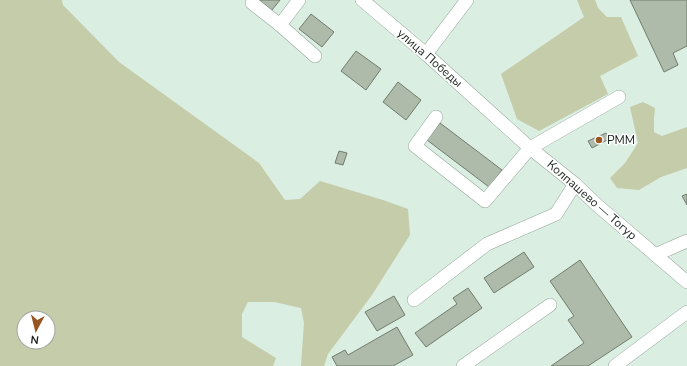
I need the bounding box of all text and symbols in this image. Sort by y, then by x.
street label: улица Победы [394,25,466,91]
place label: РММ [607,132,635,148]
marker: РММ [594,135,604,145]
street label: Колпашево — Тогур [544,157,640,243]
north arrow [16,310,56,350]
text: N [30,331,40,347]

